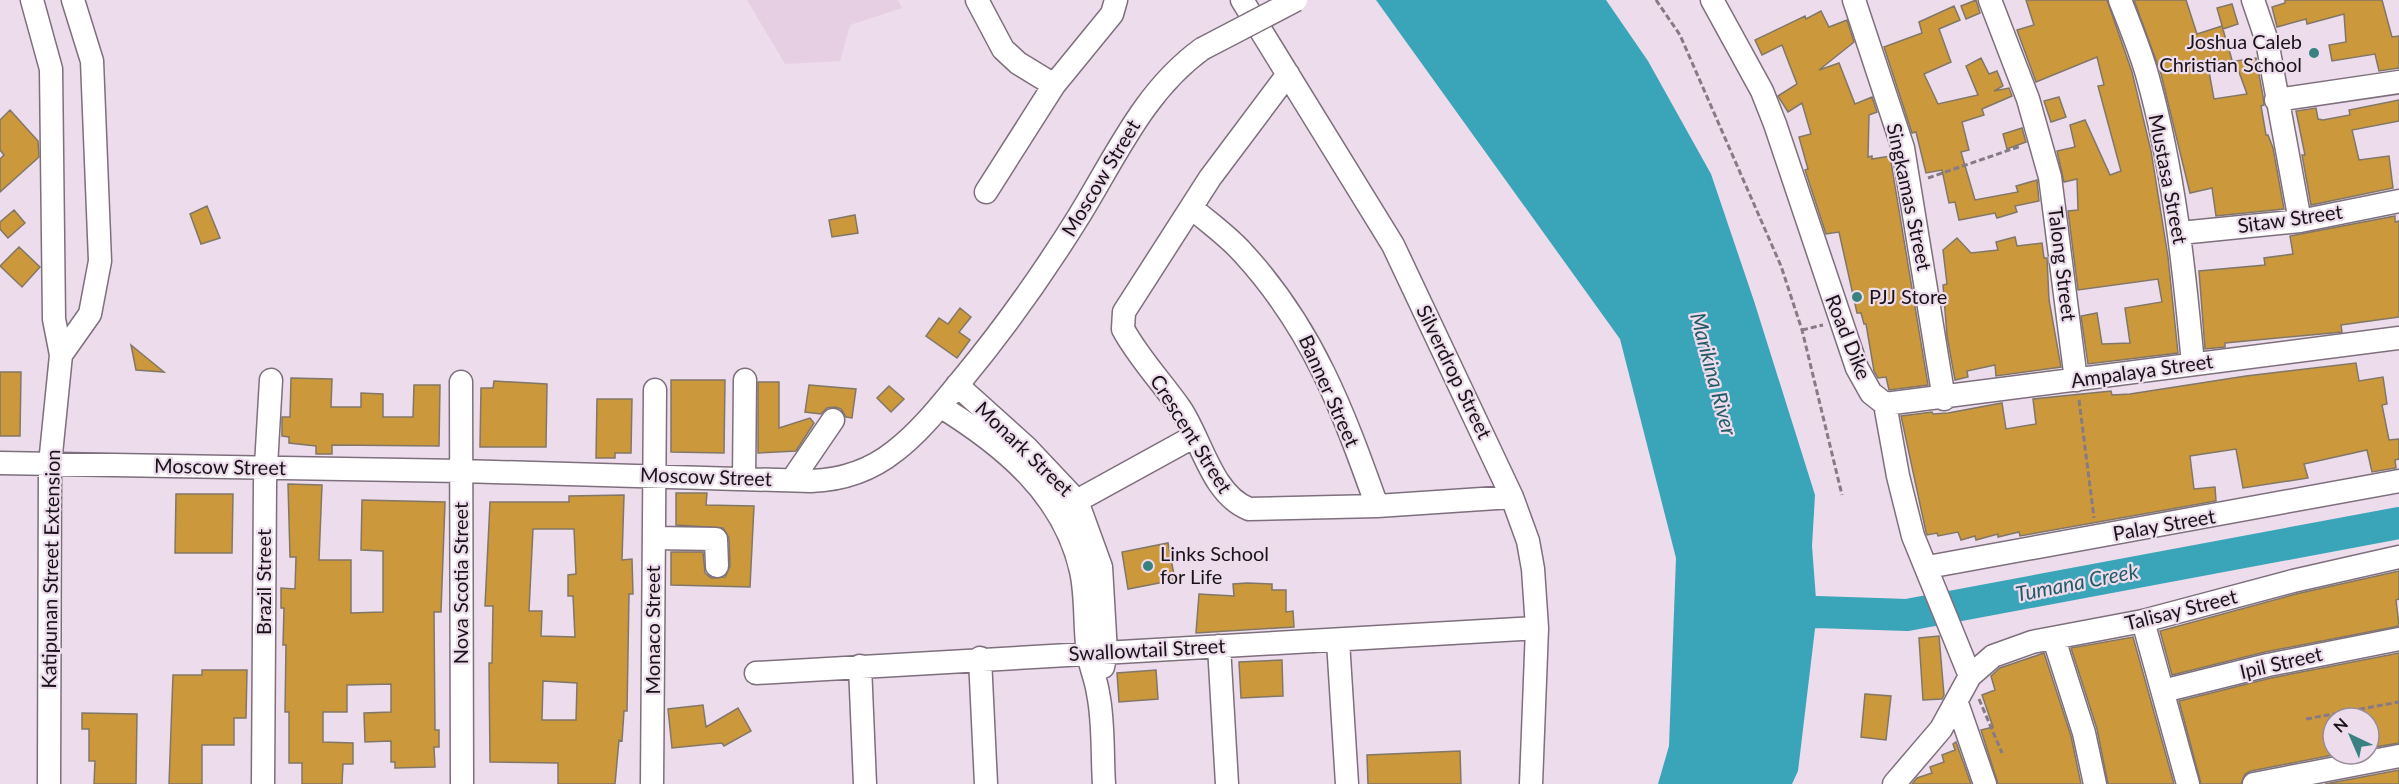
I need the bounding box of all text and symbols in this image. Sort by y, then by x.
place label: Joshua Caleb Christian School [2159,29,2302,76]
marker: Joshua Caleb Christian School [2307,46,2321,60]
street label: Mustasa Street [2145,112,2193,246]
street label: Moscow Street [1056,115,1144,240]
street label: Singkamas Street [1883,121,1937,273]
street label: Sitaw Street [2236,199,2344,237]
street label: Talong Street [2044,205,2082,322]
place label: PJJ Store [1869,284,1947,308]
marker: PJJ Store [1850,290,1864,304]
street label: Road Dike [1821,291,1877,383]
street label: Silverdrop Street [1412,301,1498,443]
water label: Marikina River [1686,309,1743,439]
street label: Banner Street [1294,331,1365,450]
street label: Ampalaya Street [2069,348,2215,392]
street label: Crescent Street [1146,370,1238,497]
street label: Monark Street [971,396,1078,501]
street label: Katipunan Street Extension [36,449,64,689]
street label: Moscow Street [154,453,286,479]
street label: Moscow Street [640,462,772,490]
street label: Nova Scotia Street [448,502,472,664]
street label: Palay Street [2111,503,2217,545]
street label: Brazil Street [251,529,275,635]
place label: Links School for Life [1160,541,1269,588]
water label: Tumana Creek [2013,557,2141,606]
marker: Links School for Life [1141,559,1155,573]
street label: Monaco Street [640,565,664,695]
street label: Talisay Street [2122,583,2239,635]
street label: Swallowtail Street [1068,633,1226,665]
street label: Ipil Street [2237,641,2324,683]
north arrow [2321,706,2381,766]
text: N [2329,714,2351,736]

